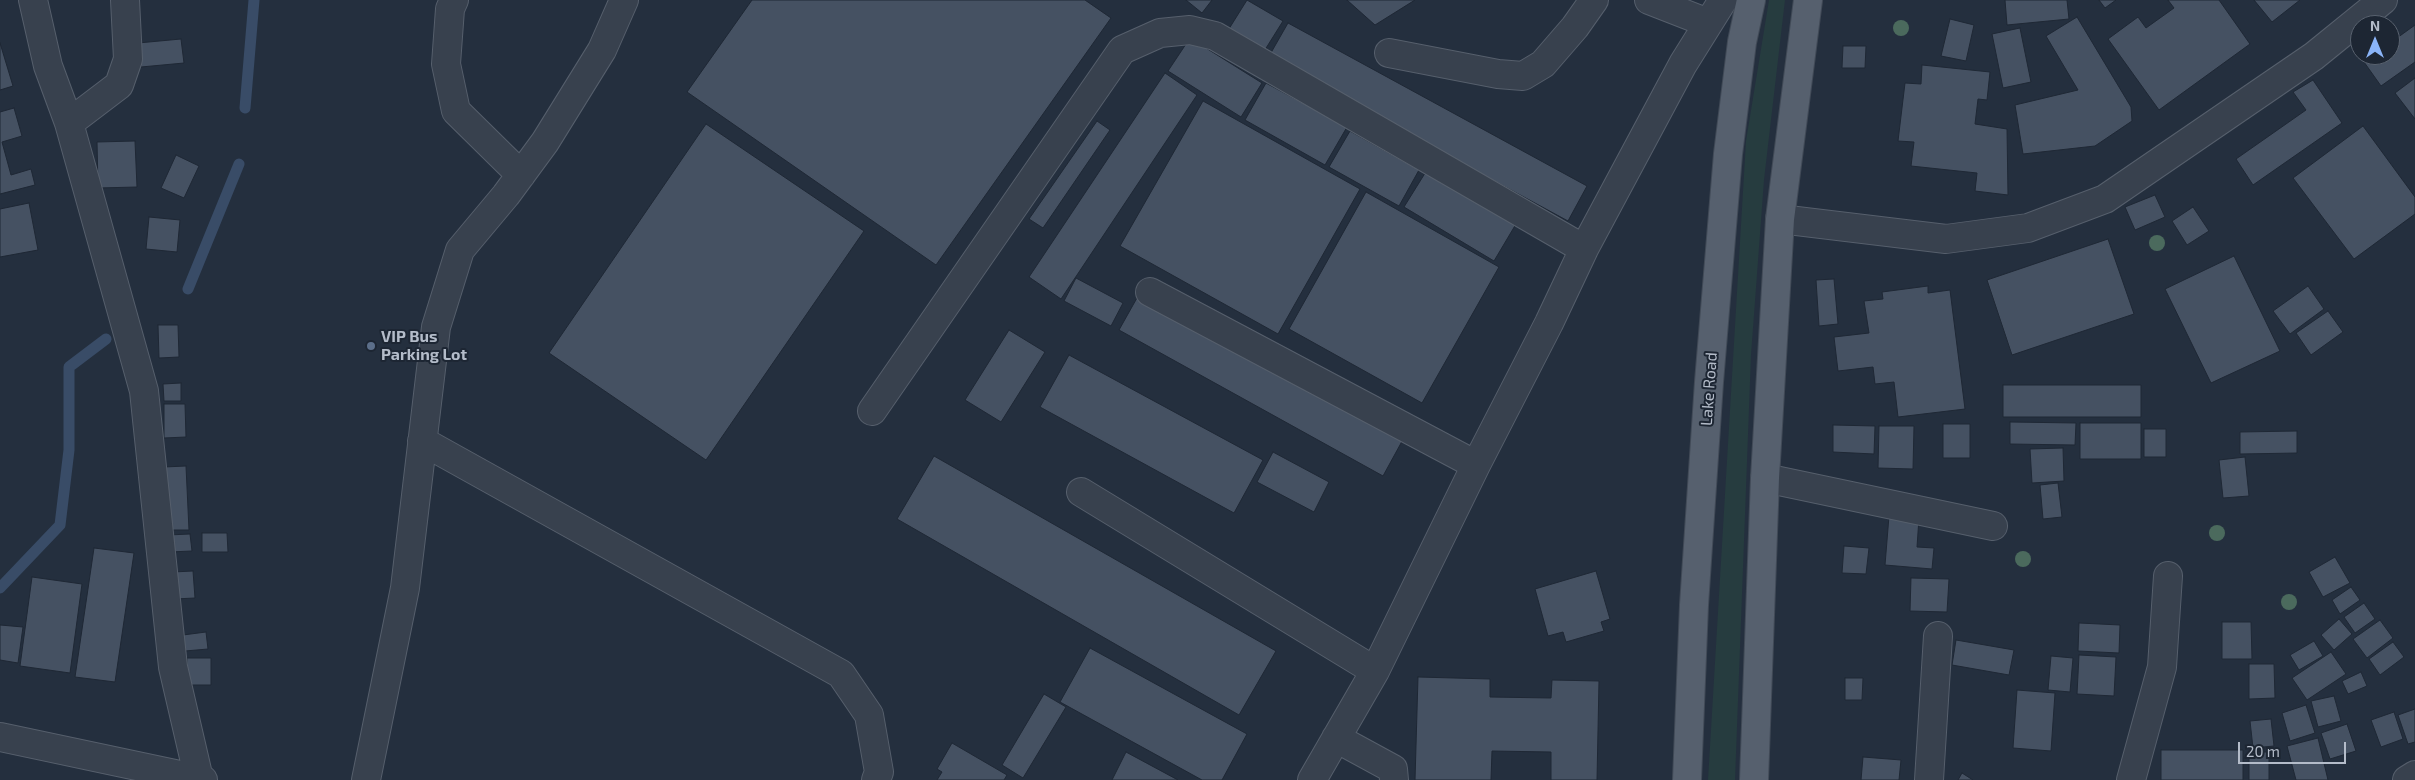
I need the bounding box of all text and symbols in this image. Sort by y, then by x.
north arrow [2350,15,2400,65]
text: N [2370,17,2380,34]
place label: VIP Bus Parking Lot [381,327,467,365]
marker: VIP Bus Parking Lot [365,340,377,352]
street label: Lake Road [1697,351,1721,427]
scale bar [2240,732,2348,764]
text: 20 m [2246,742,2280,760]

